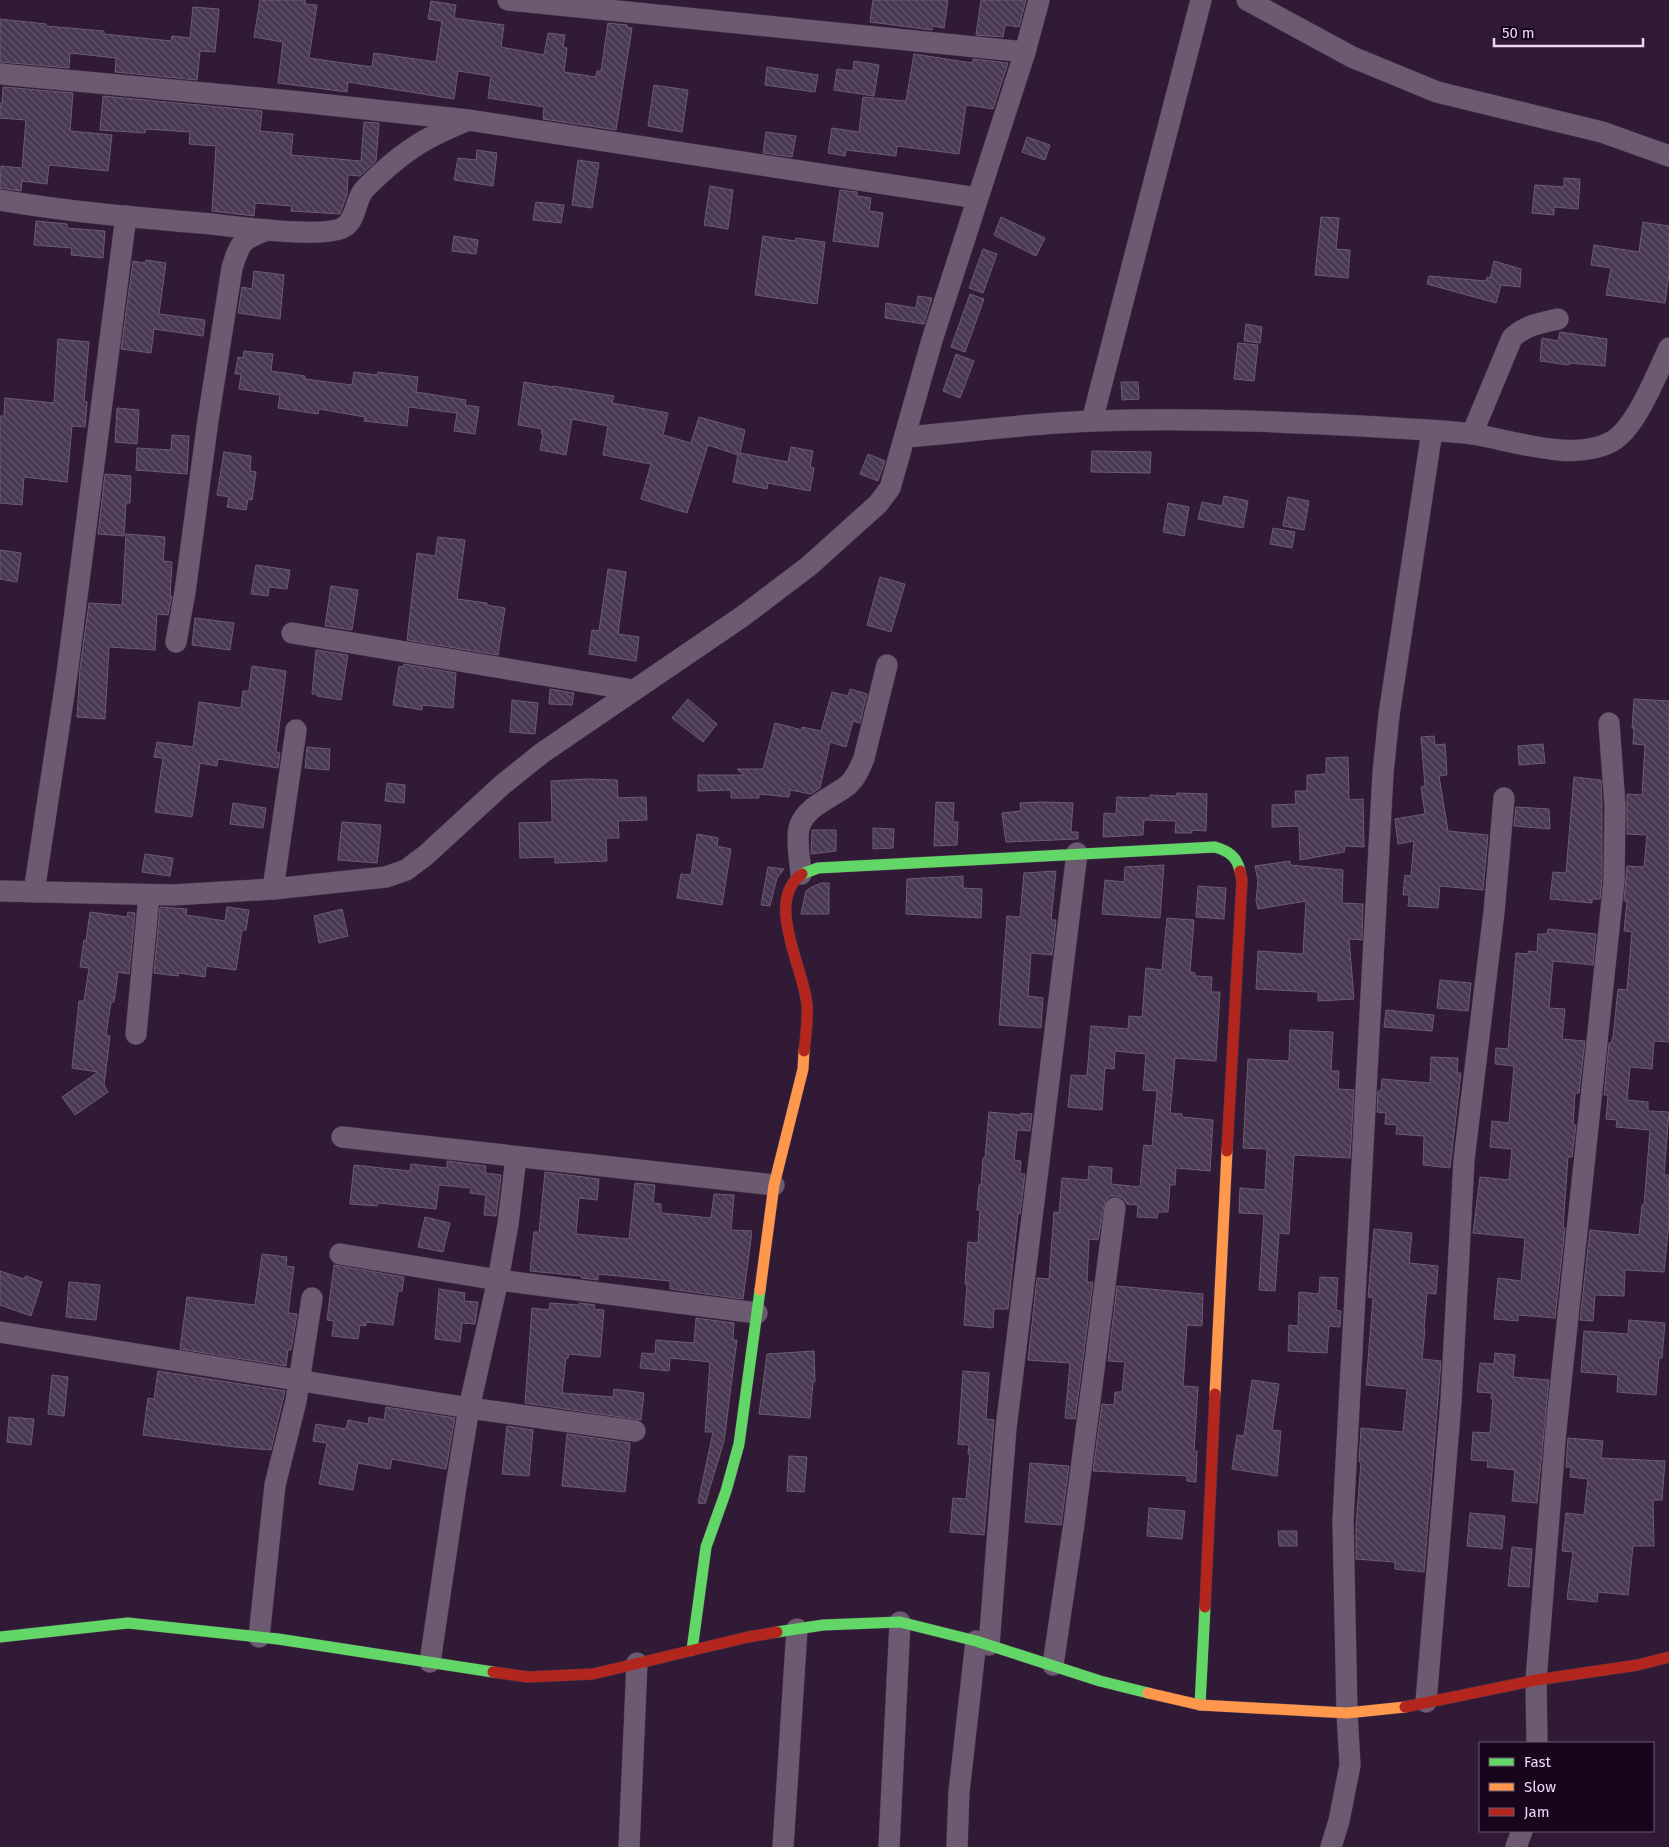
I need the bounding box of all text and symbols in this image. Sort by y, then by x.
scale bar [1494,15,1643,47]
text: 50 m [1502,24,1535,42]
legend [1479,1742,1654,1832]
text: Fast [1524,1753,1551,1771]
text: Slow [1524,1778,1556,1796]
text: Jam [1524,1803,1550,1821]

